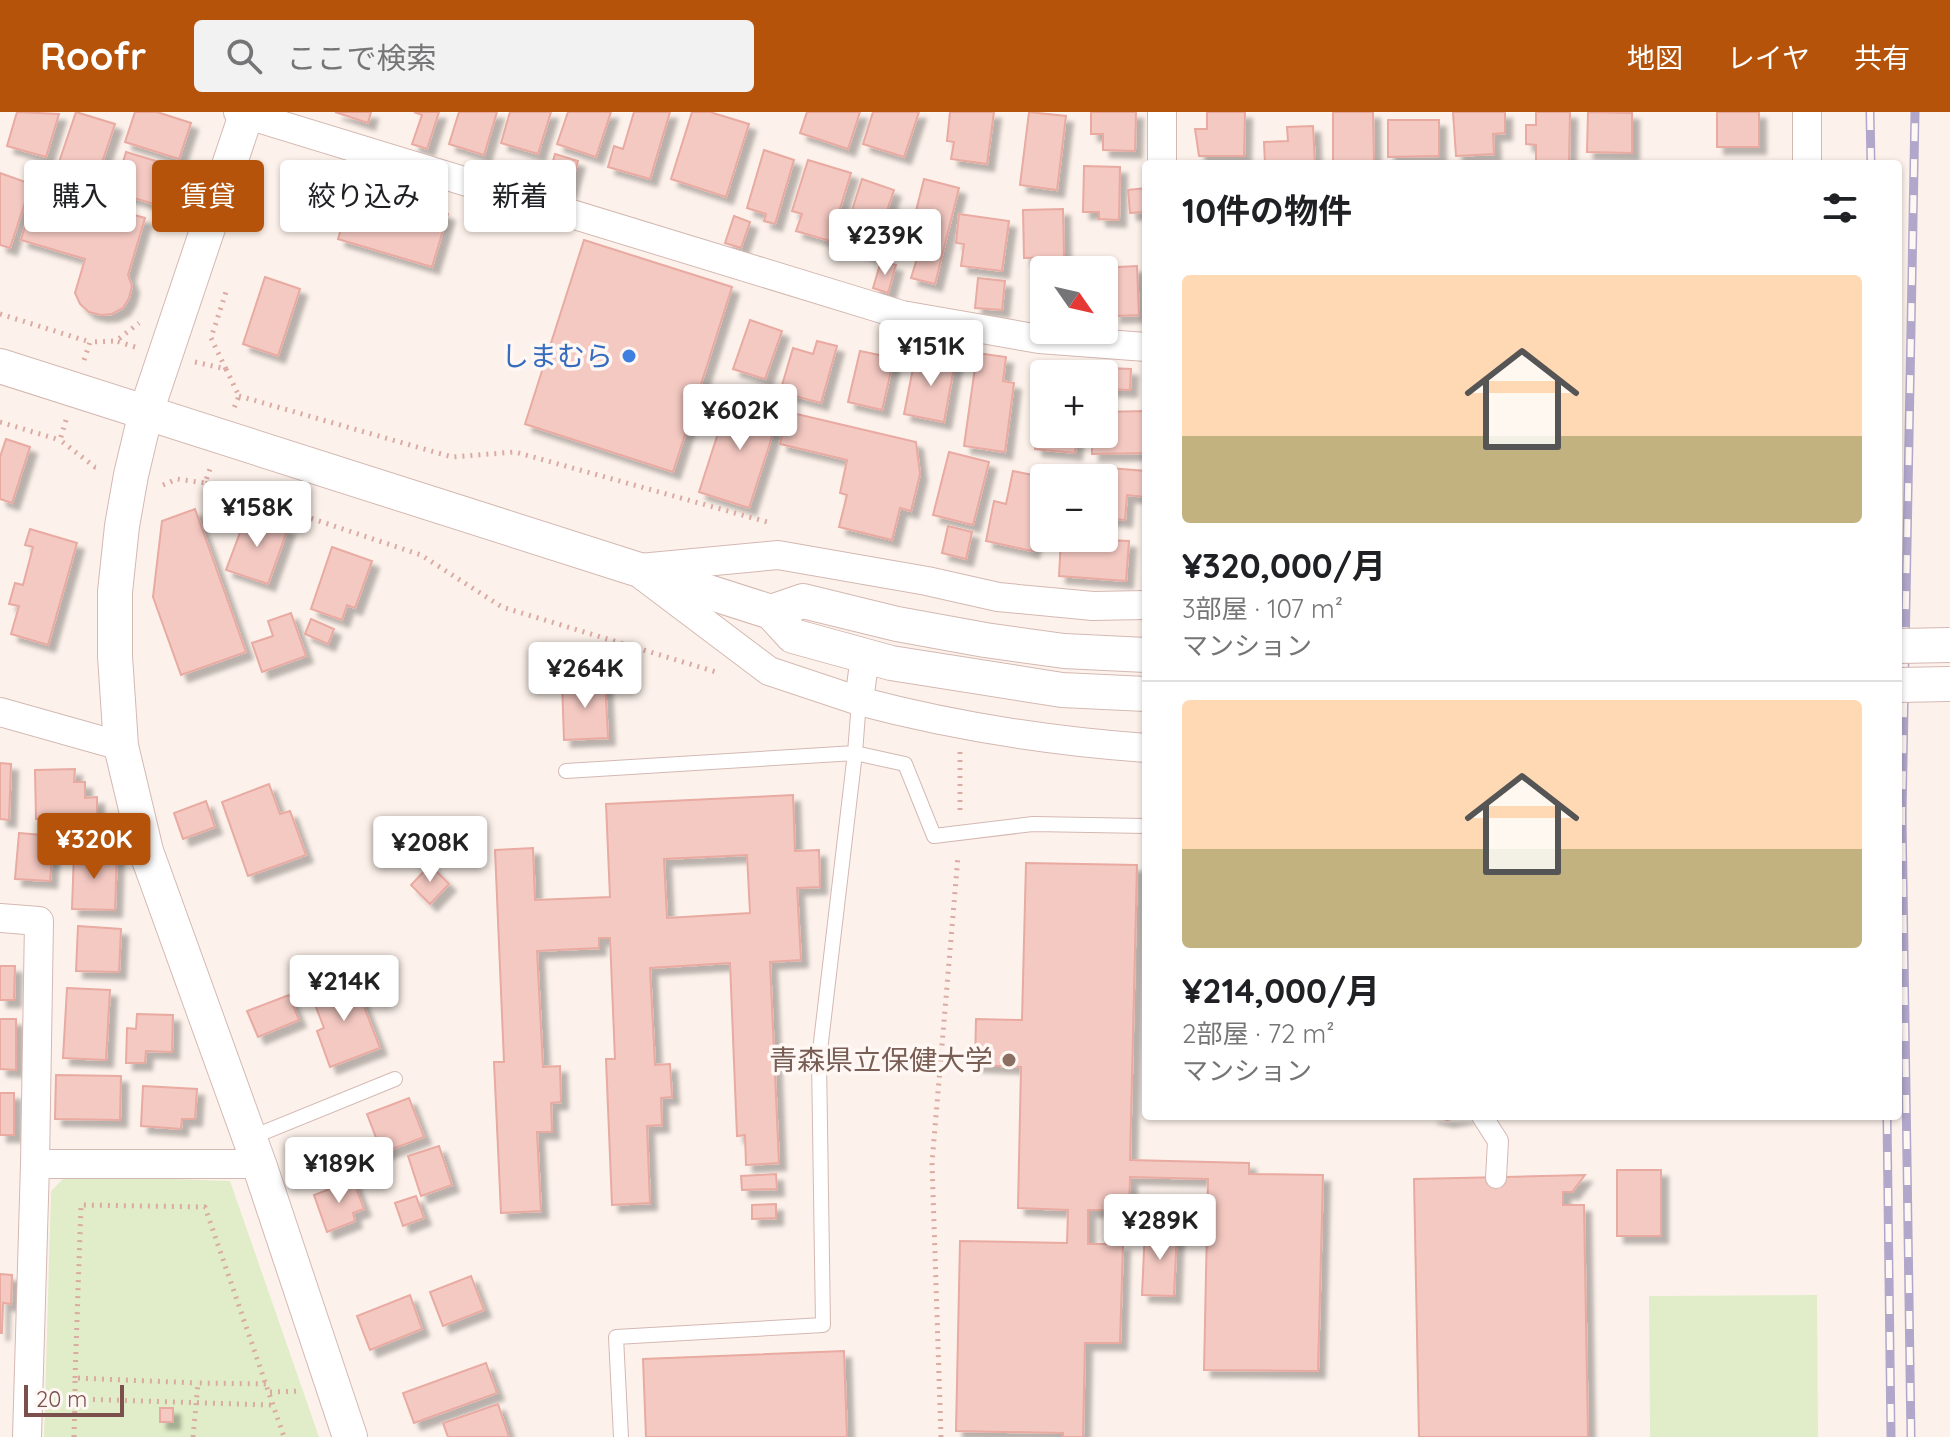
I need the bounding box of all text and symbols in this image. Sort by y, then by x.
search box [194,20,754,92]
text: Roofr [40,32,146,80]
icon: search [222,34,266,78]
text: ここで検索 [286,39,436,77]
text: 地図 [1627,40,1683,75]
text: レイヤ [1727,40,1810,75]
text: 共有 [1854,40,1910,75]
chip: 購入 [24,160,136,232]
chip: 賃貸 [152,160,264,232]
chip: 絞り込み [280,160,448,232]
chip: 新着 [464,160,576,232]
icon: filters [1818,186,1862,230]
text: 10件の物件 [1182,189,1352,232]
pin: ¥239K [829,209,941,277]
text: ¥239K [847,218,923,251]
north arrow [1030,256,1118,344]
map controls [1030,256,1118,552]
pin: ¥151K [875,320,987,388]
icon: home [1450,327,1594,471]
text: ¥151K [897,329,965,362]
place label: しまむら [501,338,613,373]
marker: しまむら [620,347,638,365]
button: + [1030,360,1118,448]
pin: ¥602K [684,384,796,452]
text: ¥602K [701,393,779,426]
button: − [1030,464,1118,552]
pin: ¥158K [201,481,313,549]
text: ¥158K [221,490,293,523]
text: ¥320,000/月 [1182,544,1386,587]
text: 3部屋 · 107 m² [1182,592,1343,625]
text: マンション [1182,629,1312,662]
pin: ¥264K [529,642,641,710]
text: ¥264K [547,651,624,684]
icon: home [1450,752,1594,896]
pin: ¥320K [38,813,150,881]
pin: ¥208K [374,816,486,884]
text: ¥320K [55,822,133,855]
text: ¥208K [391,825,469,858]
pin: ¥214K [288,955,400,1023]
text: ¥214K [308,964,380,997]
text: ¥214,000/月 [1182,969,1380,1012]
text: 2部屋 · 72 m² [1182,1017,1334,1050]
place label: 青森県立保健大学 [769,1042,993,1077]
marker: 青森県立保健大学 [1000,1051,1018,1069]
text: マンション [1182,1054,1312,1087]
pin: ¥189K [283,1137,395,1205]
text: ¥189K [303,1146,375,1179]
pin: ¥289K [1104,1194,1216,1262]
text: ¥289K [1122,1203,1198,1236]
scale bar [24,1381,124,1417]
text: 20 m [36,1385,87,1413]

